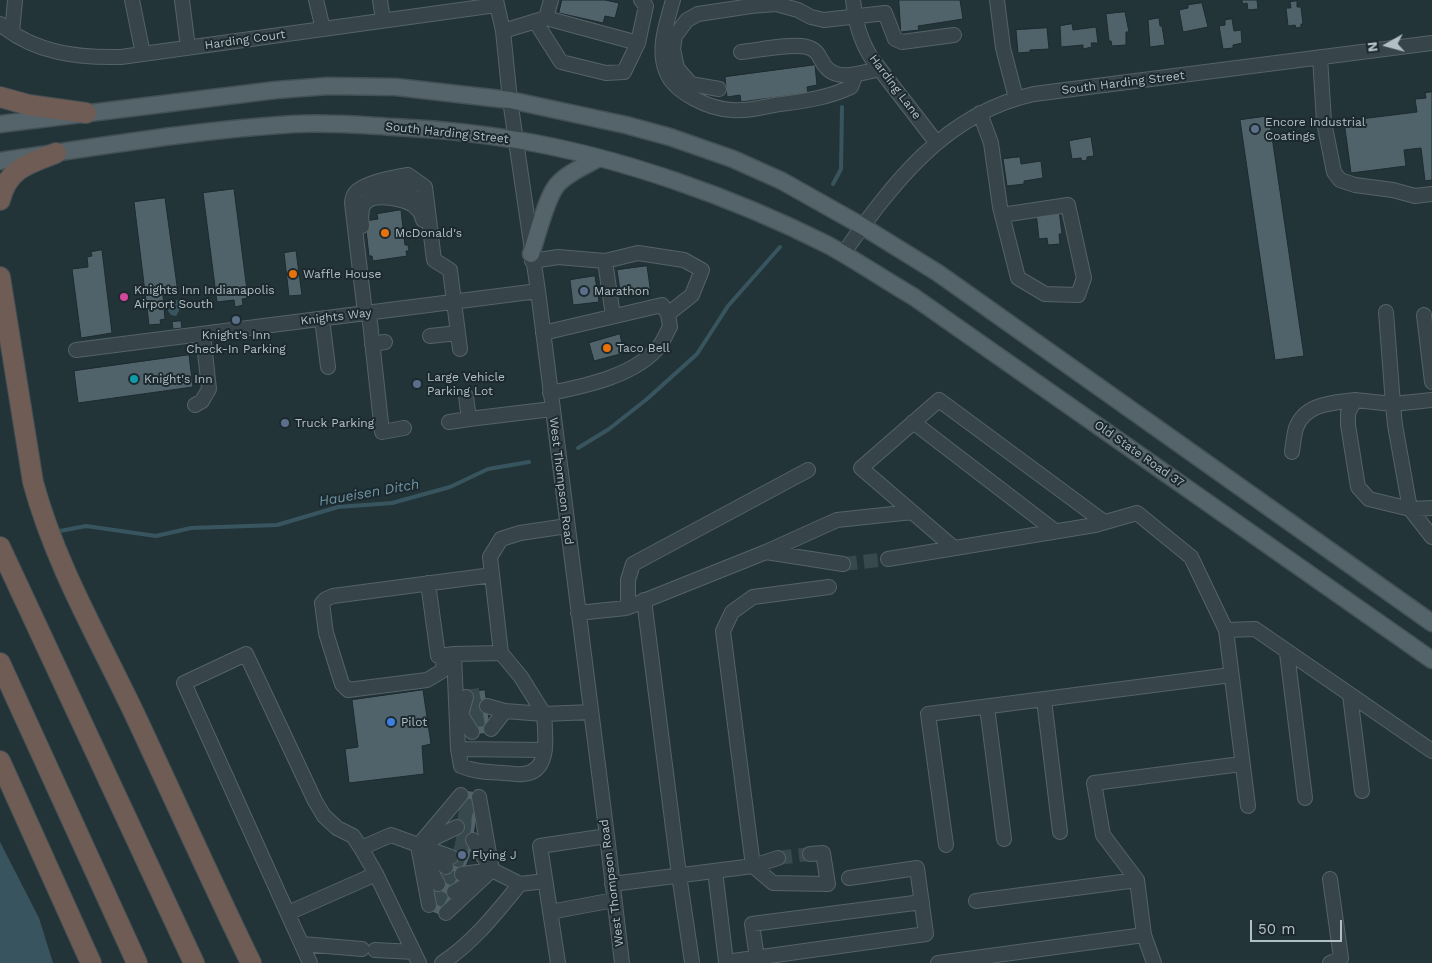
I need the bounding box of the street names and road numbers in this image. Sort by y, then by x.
street label: Harding Court [204,27,286,53]
street label: Harding Lane [866,52,924,122]
street label: South Harding Street [1061,68,1185,98]
street label: South Harding Street [385,119,509,147]
street label: Knights Way [300,306,372,328]
street label: West Thompson Road [546,416,576,546]
street label: Old State Road 37 [1091,418,1187,490]
street label: West Thompson Road [597,818,627,948]

